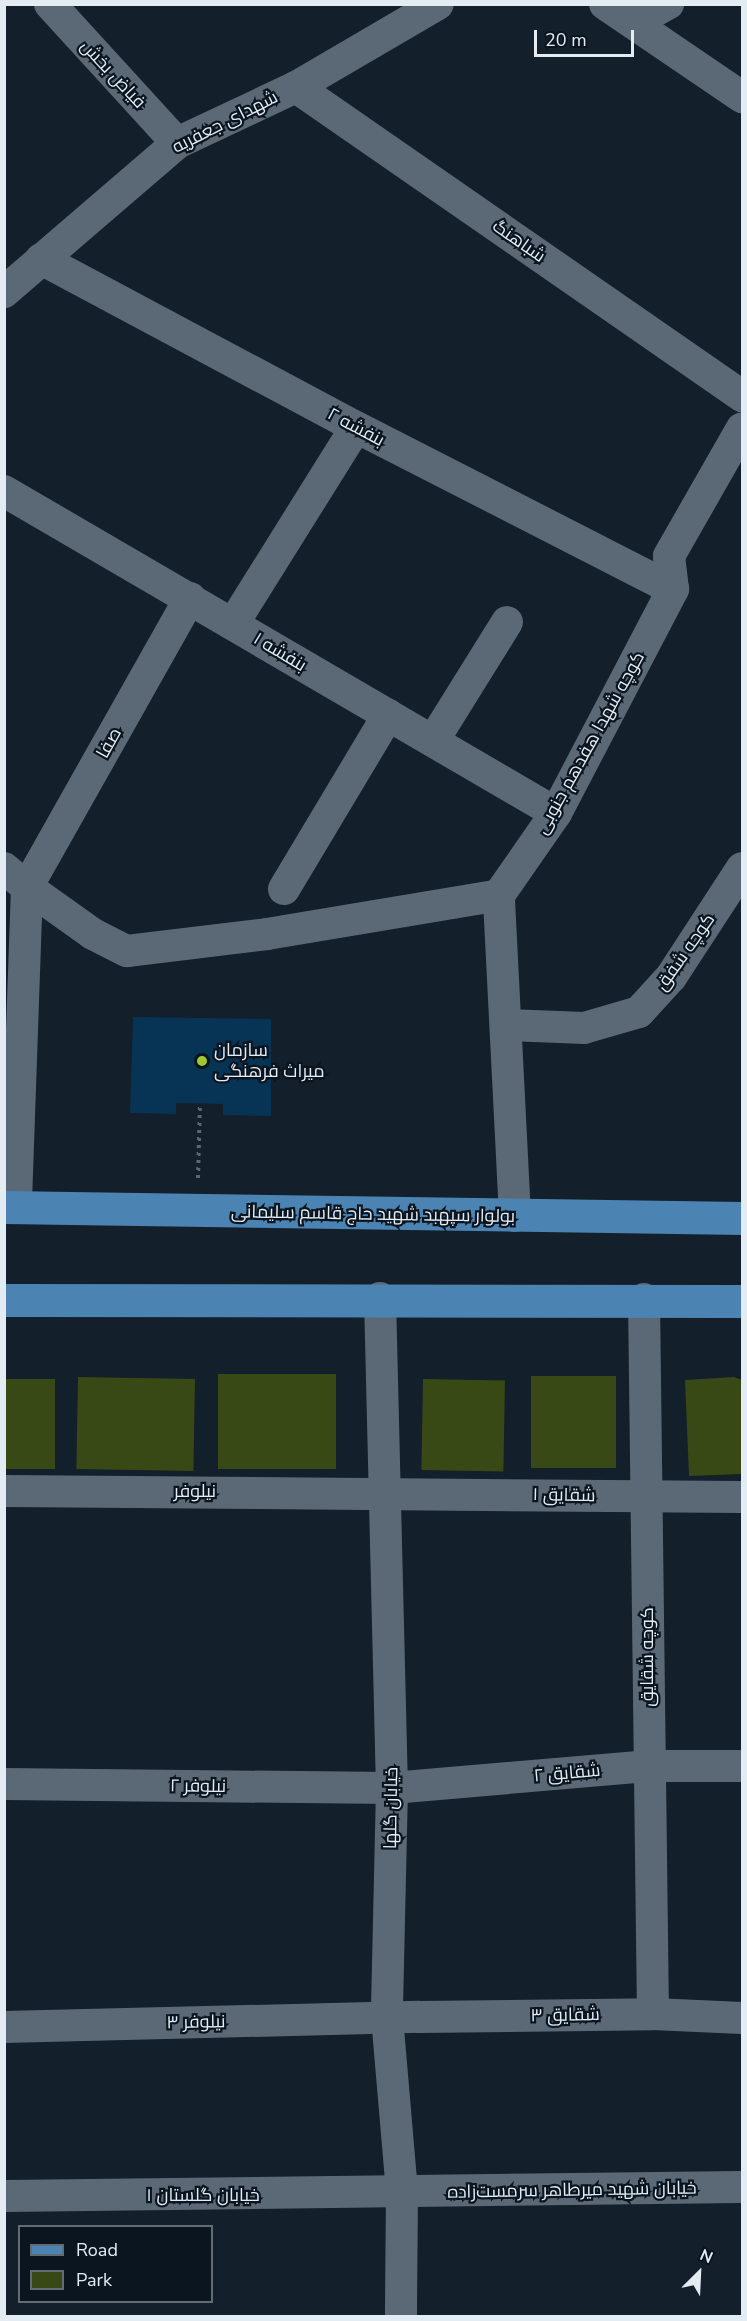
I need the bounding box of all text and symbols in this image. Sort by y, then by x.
scale bar [537,18,638,56]
text: 20 m [545,28,587,52]
street label: فیاض بخش [76,35,150,113]
street label: شهدای جعفریه [169,86,281,158]
street label: شباهنگ [488,215,550,267]
street label: بنفشه ۲ [324,403,388,451]
street label: بنفشه ۱ [250,628,310,676]
street label: کوچه شهدا هفدهم جنوبی [531,648,649,838]
street label: صفا [92,724,126,762]
street label: کوچه شفق [651,909,719,995]
place label: سازمان میراث فرهنگی [214,1040,325,1082]
marker: سازمان میراث فرهنگی [195,1054,209,1068]
street label: بولوار سپهبد شهید حاج قاسم سلیمانی [231,1201,515,1227]
street label: نیلوفر [174,1480,216,1502]
street label: شقایق ۱ [532,1484,596,1506]
street label: کوچه شقایق [636,1607,658,1707]
street label: شقایق ۲ [533,1759,601,1787]
street label: خیابان گلها [379,1767,403,1849]
street label: نیلوفر ۲ [170,1775,226,1797]
street label: شقایق ۳ [530,2004,600,2026]
street label: نیلوفر ۳ [166,2011,226,2033]
street label: خیابان شهید میرطاهر سرمست‌زاده [447,2177,697,2203]
street label: خیابان گلستان ۱ [146,2184,260,2206]
legend [18,2225,213,2303]
text: Road [76,2238,118,2262]
north arrow [669,2243,729,2303]
text: N [696,2244,716,2269]
text: Park [76,2268,112,2292]

